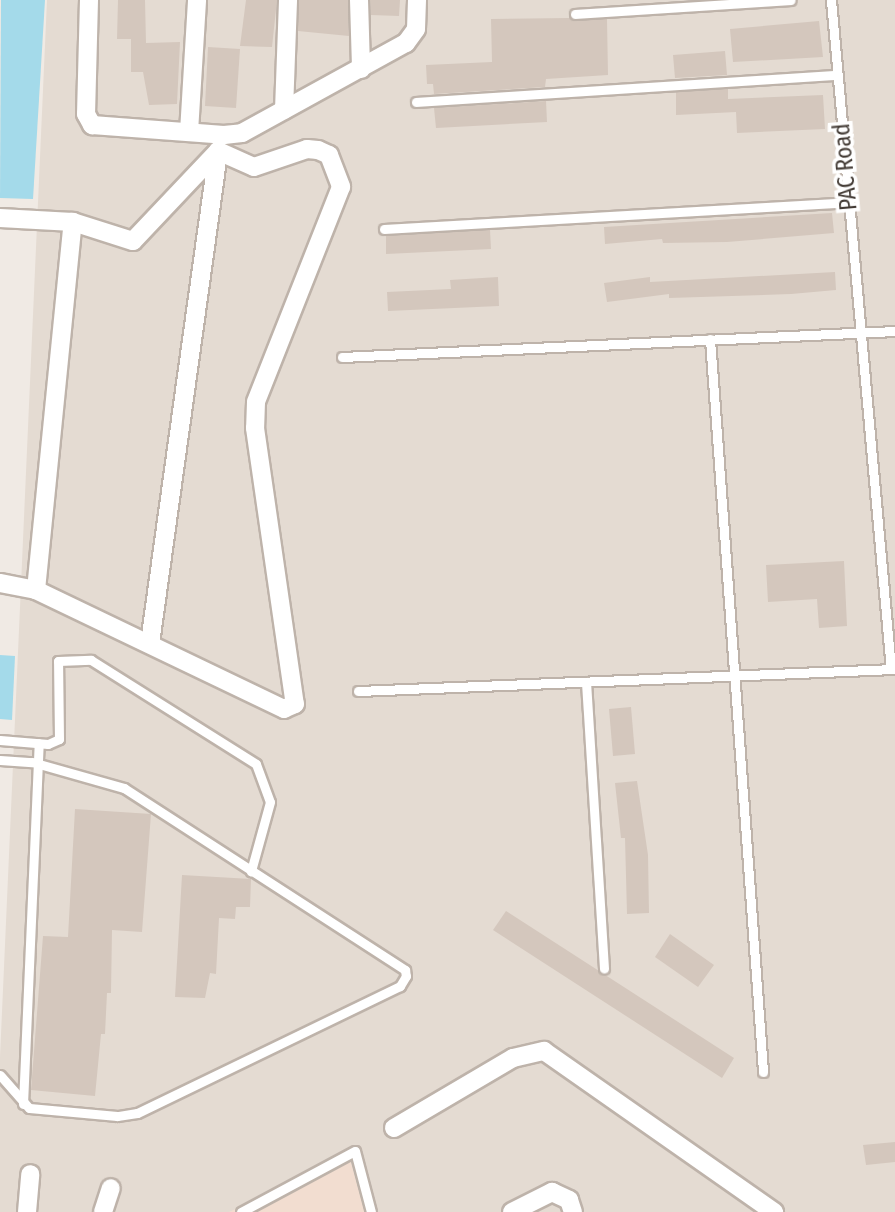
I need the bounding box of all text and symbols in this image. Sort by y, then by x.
street label: PAC Road [827,122,863,212]

